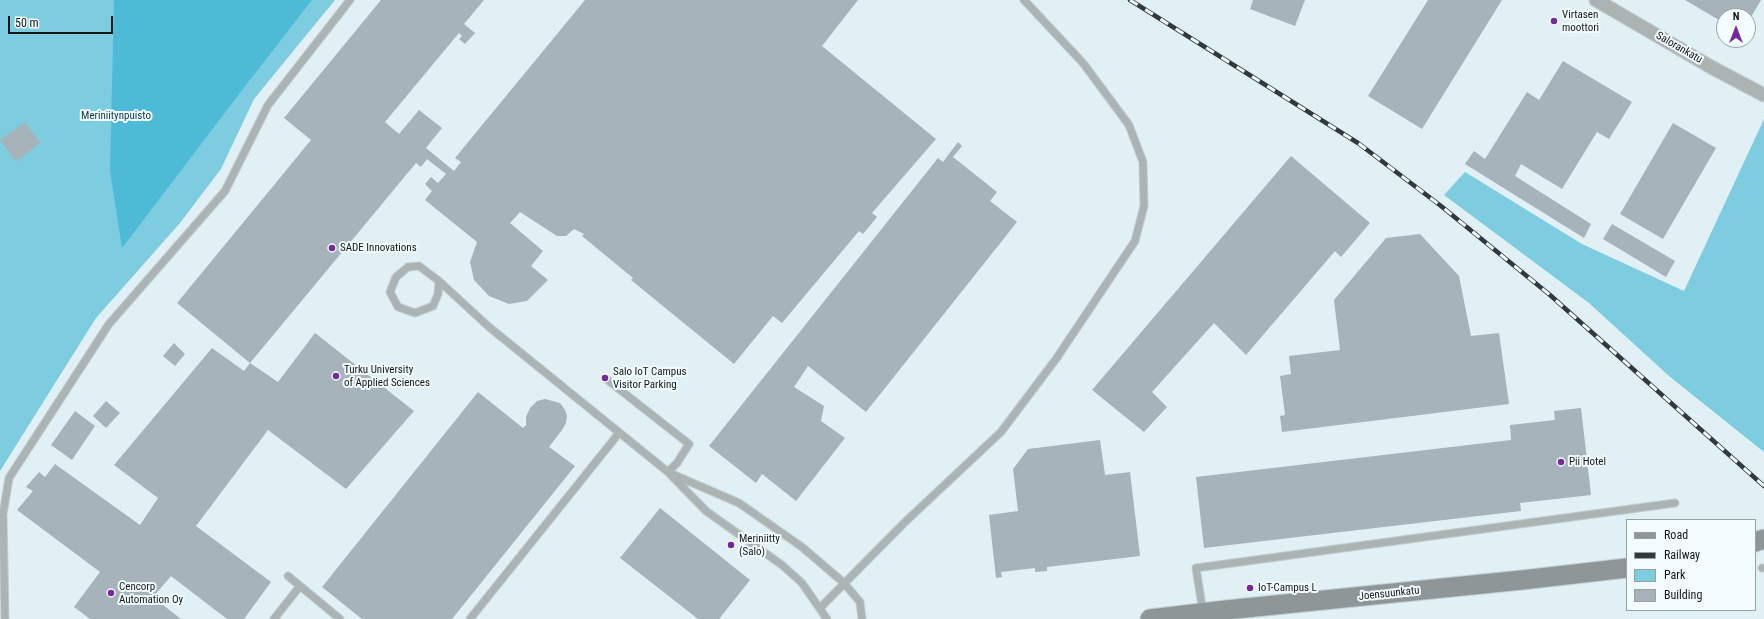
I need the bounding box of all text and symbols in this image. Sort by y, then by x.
scale bar [10,8,115,34]
place label: Virtasen moottori [1562,8,1599,34]
north arrow [1716,8,1756,48]
text: N [1733,10,1739,23]
text: 50 m [15,16,39,30]
marker: Virtasen moottori [1549,16,1559,26]
street label: Salorankatu [1653,29,1705,67]
park label: Meriniitynpuisto [81,109,151,123]
place label: SADE Innovations [340,241,417,255]
marker: SADE Innovations [327,243,337,253]
place label: Turku University of Applied Sciences [344,363,430,389]
place label: Salo IoT Campus Visitor Parking [613,365,687,391]
marker: Turku University of Applied Sciences [331,371,341,381]
marker: Salo IoT Campus Visitor Parking [600,373,610,383]
place label: Pii Hotel [1569,455,1606,469]
marker: Pii Hotel [1556,457,1566,467]
legend [1626,519,1756,611]
text: Road [1664,528,1688,542]
place label: Meriniitty (Salo) [739,532,780,558]
marker: Meriniitty (Salo) [726,540,736,550]
text: Railway [1664,548,1700,562]
text: Park [1664,568,1685,582]
place label: Cencorp Automation Oy [119,580,183,606]
place label: IoT-Campus L [1258,581,1317,595]
marker: IoT-Campus L [1245,583,1255,593]
street label: Joensuunkatu [1358,584,1420,604]
marker: Cencorp Automation Oy [106,588,116,598]
text: Building [1664,588,1702,602]

